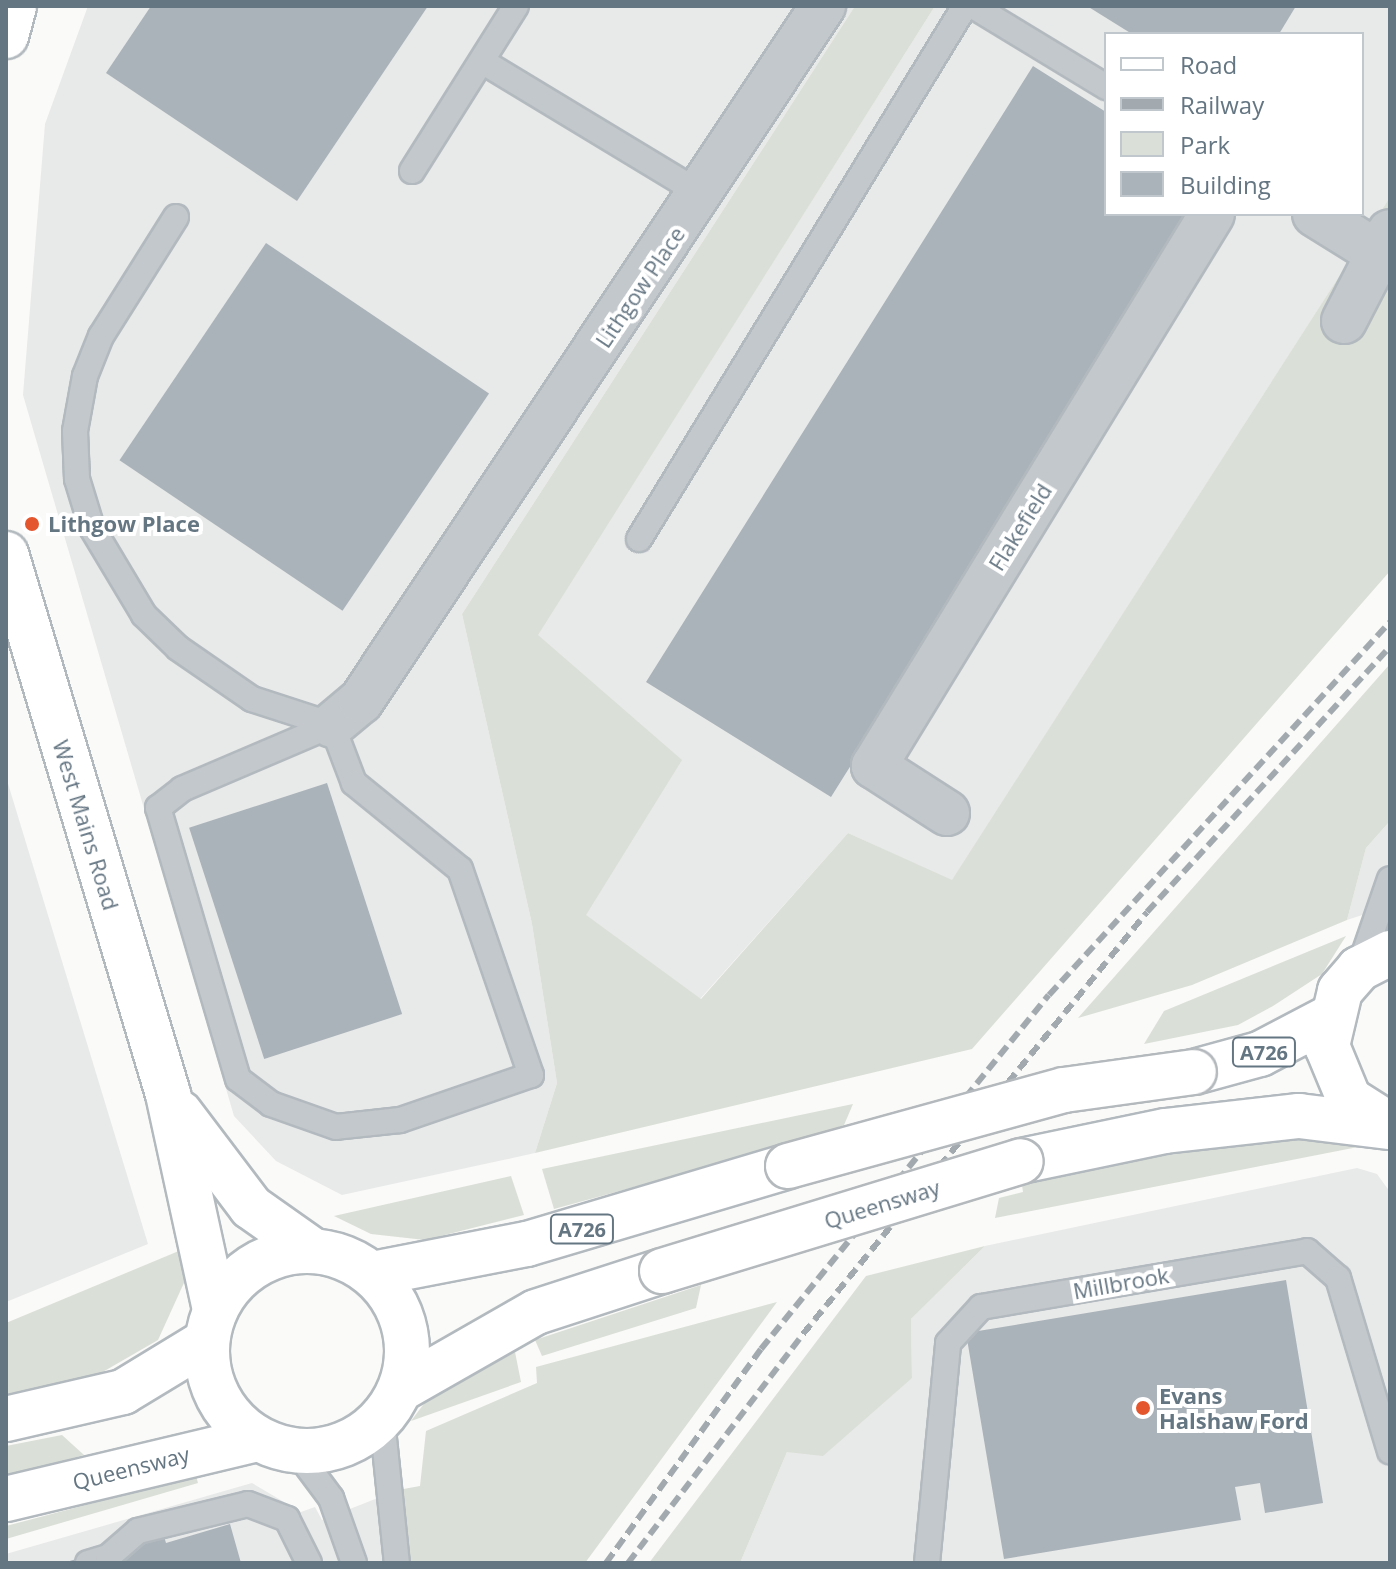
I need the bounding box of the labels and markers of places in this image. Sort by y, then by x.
place label: Lithgow Place [48,511,200,537]
marker: Lithgow Place [23,515,41,533]
place label: Evans Halshaw Ford [1159,1382,1309,1434]
marker: Evans Halshaw Ford [1134,1399,1152,1417]

